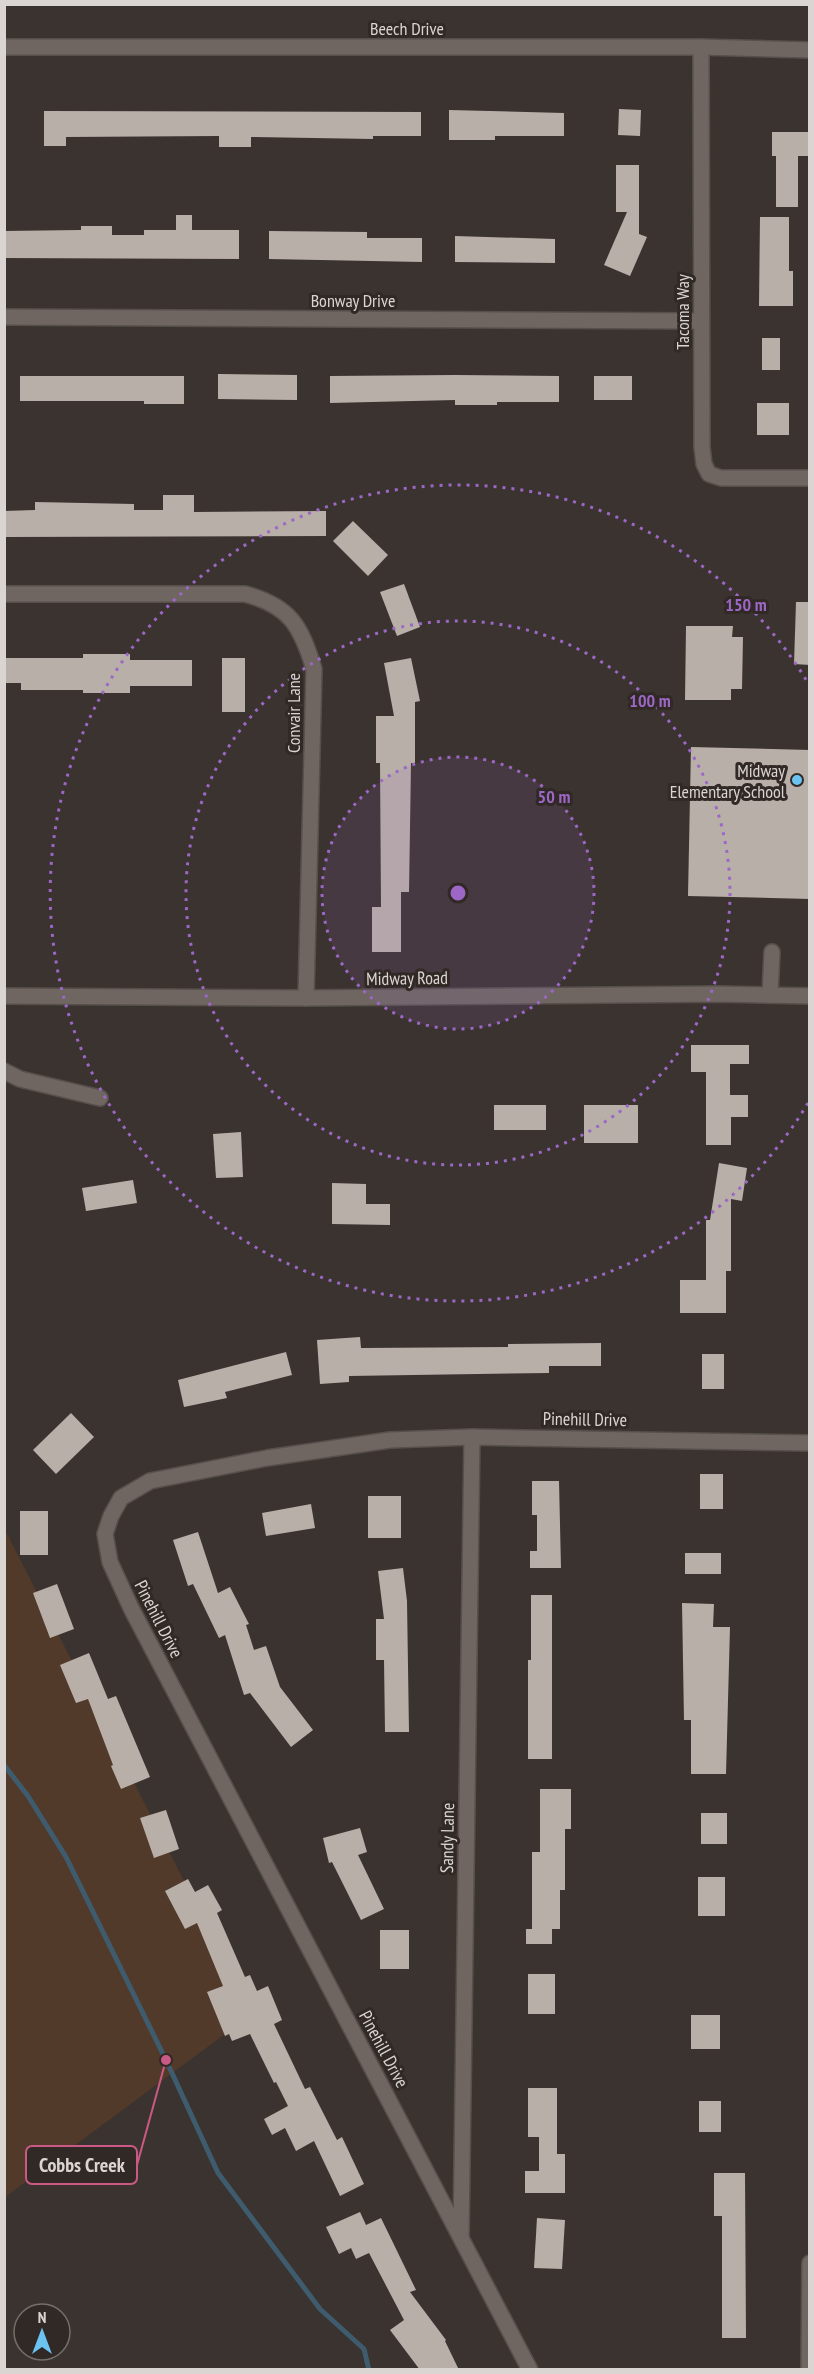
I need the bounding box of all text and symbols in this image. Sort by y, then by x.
street label: Beech Drive [370,17,444,40]
street label: Tacoma Way [671,274,694,350]
street label: Bonway Drive [311,289,395,312]
text: 150 m [725,593,767,616]
street label: Convair Lane [282,673,305,753]
text: 100 m [629,689,671,712]
place label: Midway Elementary School [670,759,786,803]
marker: Midway Elementary School [790,773,804,787]
text: 50 m [538,785,570,808]
centre of rings [448,883,468,903]
street label: Midway Road [366,966,448,990]
street label: Pinehill Drive [543,1407,627,1431]
street label: Pinehill Drive [130,1576,188,1662]
street label: Sandy Lane [435,1803,459,1873]
street label: Pinehill Drive [354,2006,414,2092]
callout: Cobbs Creek [26,2146,137,2184]
text: Cobbs Creek [39,2152,126,2178]
north arrow [12,2302,72,2362]
text: N [38,2307,46,2327]

